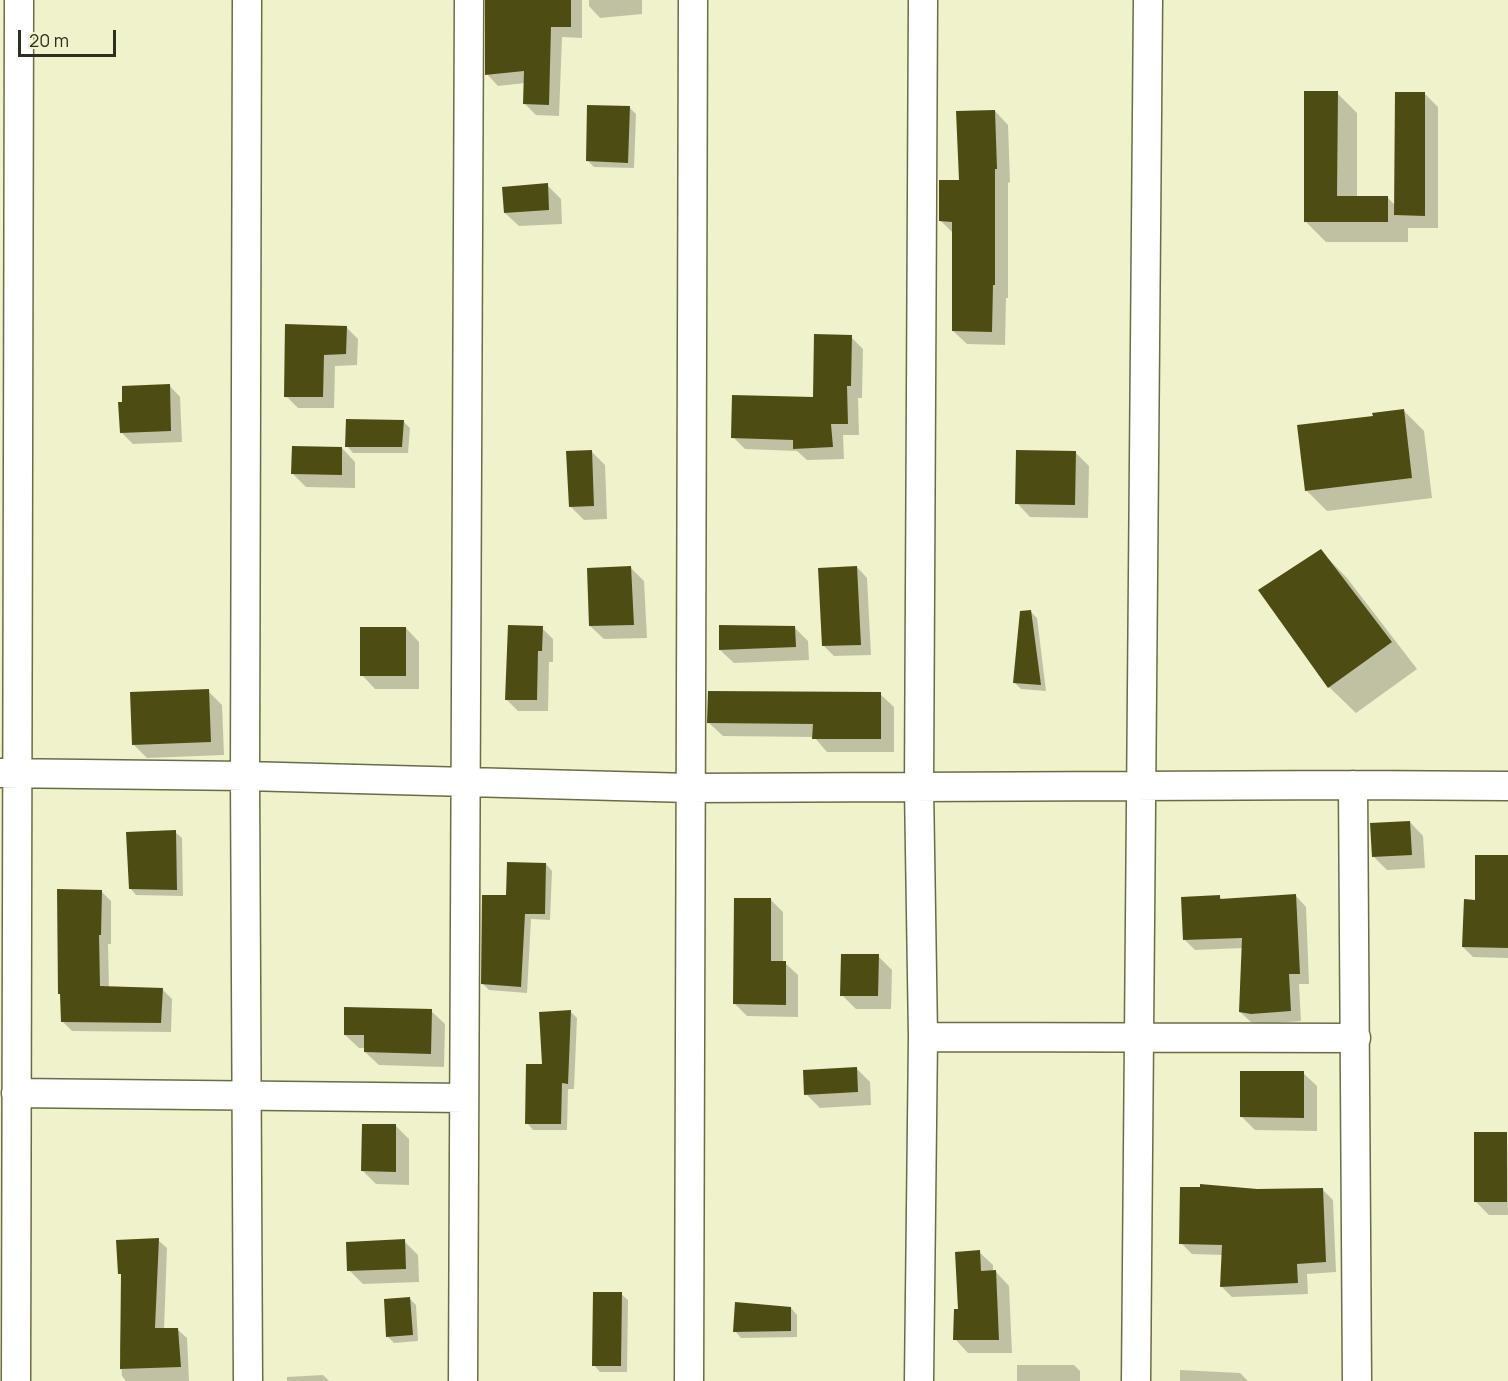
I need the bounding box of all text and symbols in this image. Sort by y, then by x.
scale bar [21,18,118,56]
text: 20 m [29,28,69,52]

